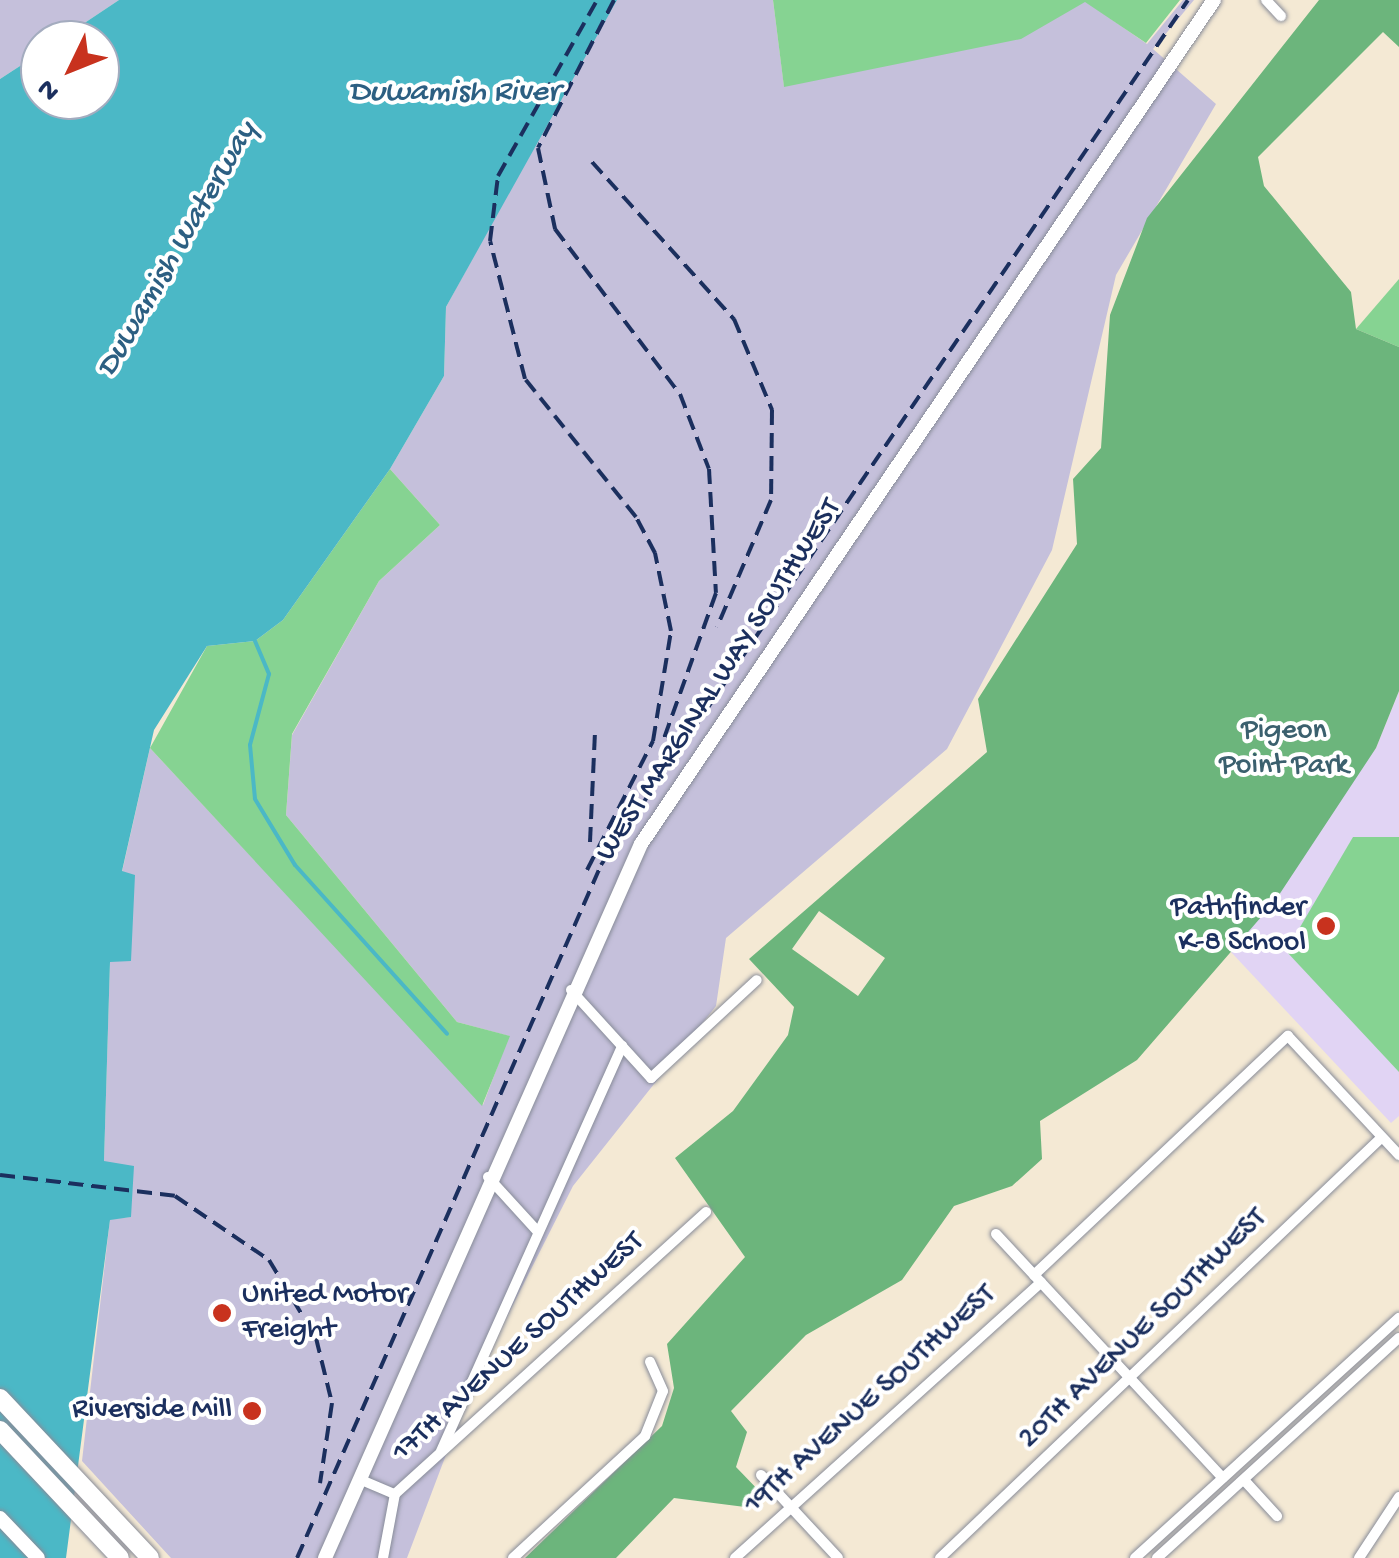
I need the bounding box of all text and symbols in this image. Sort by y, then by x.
north arrow [20,20,120,120]
text: N [31,71,67,107]
water label: Duwamish River [349,74,559,112]
water label: Duwamish Waterway [89,115,267,385]
street label: WEST MARGINAL WAY SOUTHWEST [589,493,851,869]
park label: Pigeon Point Park [1219,714,1349,784]
place label: Pathfinder K-8 School [1171,891,1306,962]
marker: Pathfinder K-8 School [1315,915,1337,937]
street label: 20TH AVENUE SOUTHWEST [1012,1202,1276,1458]
street label: 17TH AVENUE SOUTHWEST [386,1225,652,1471]
place label: United Motor Freight [242,1278,407,1348]
street label: 19TH AVENUE SOUTHWEST [738,1278,1004,1524]
marker: United Motor Freight [211,1302,233,1324]
place label: Riverside Mill [72,1393,232,1429]
marker: Riverside Mill [241,1400,263,1422]

